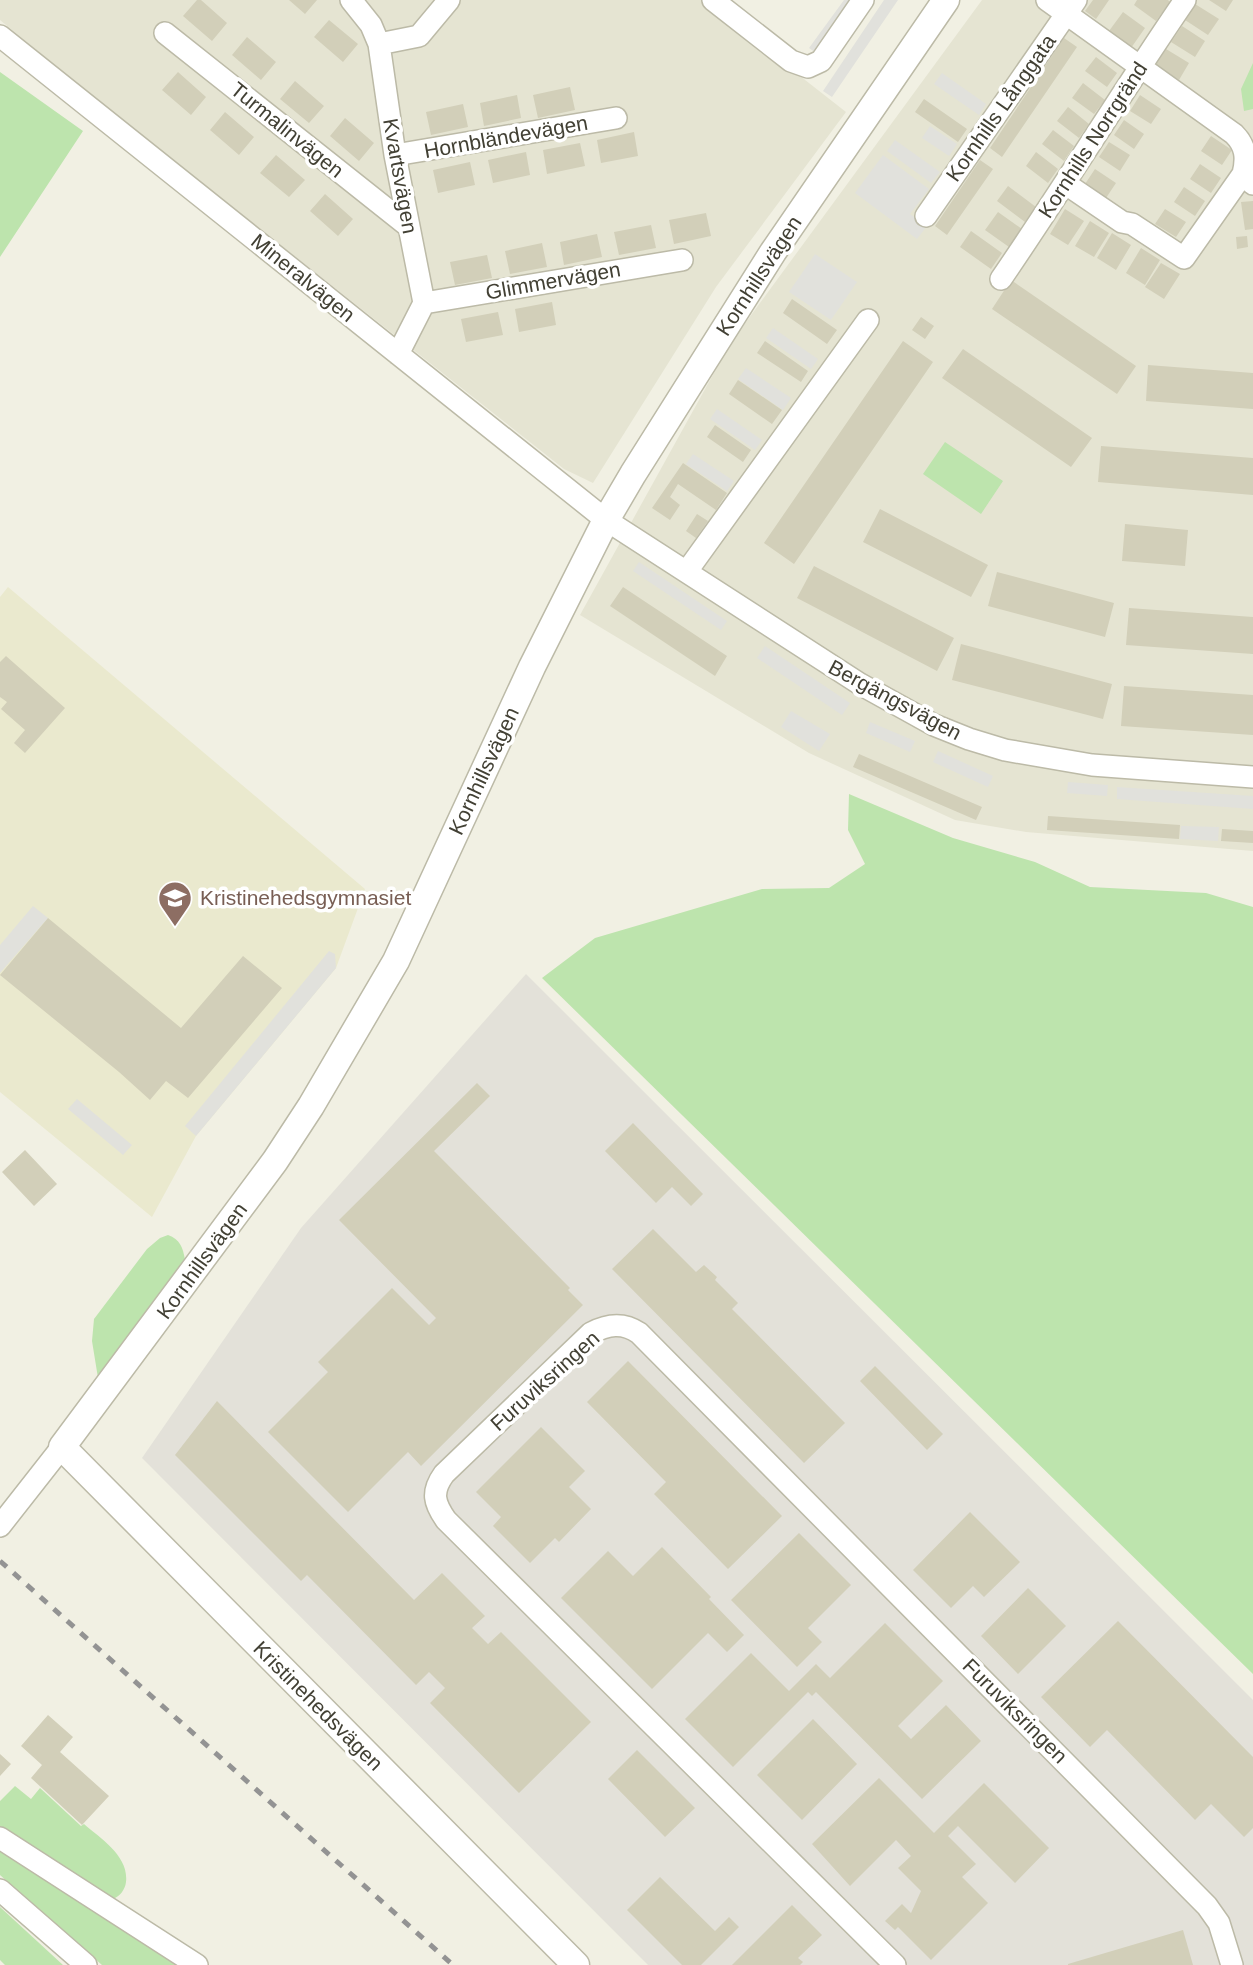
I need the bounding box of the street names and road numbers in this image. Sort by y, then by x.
street label: Kornhills Långgata [941,30,1060,186]
street label: Kornhills Norrgränd [1034,58,1151,222]
street label: Turmalinvägen [226,77,348,182]
street label: Hornbländevägen [422,111,590,162]
street label: Kvartsvägen [379,116,422,235]
street label: Kornhillsvägen [711,212,806,340]
street label: Mineralvägen [247,229,360,326]
street label: Glimmervägen [484,257,622,304]
street label: Bergängsvägen [825,655,966,744]
street label: Kornhillsvägen [444,703,523,838]
street label: Kornhillsvägen [152,1198,251,1323]
street label: Furuviksringen [486,1326,604,1435]
street label: Kristinehedsvägen [249,1636,388,1775]
street label: Furuviksringen [959,1654,1072,1767]

